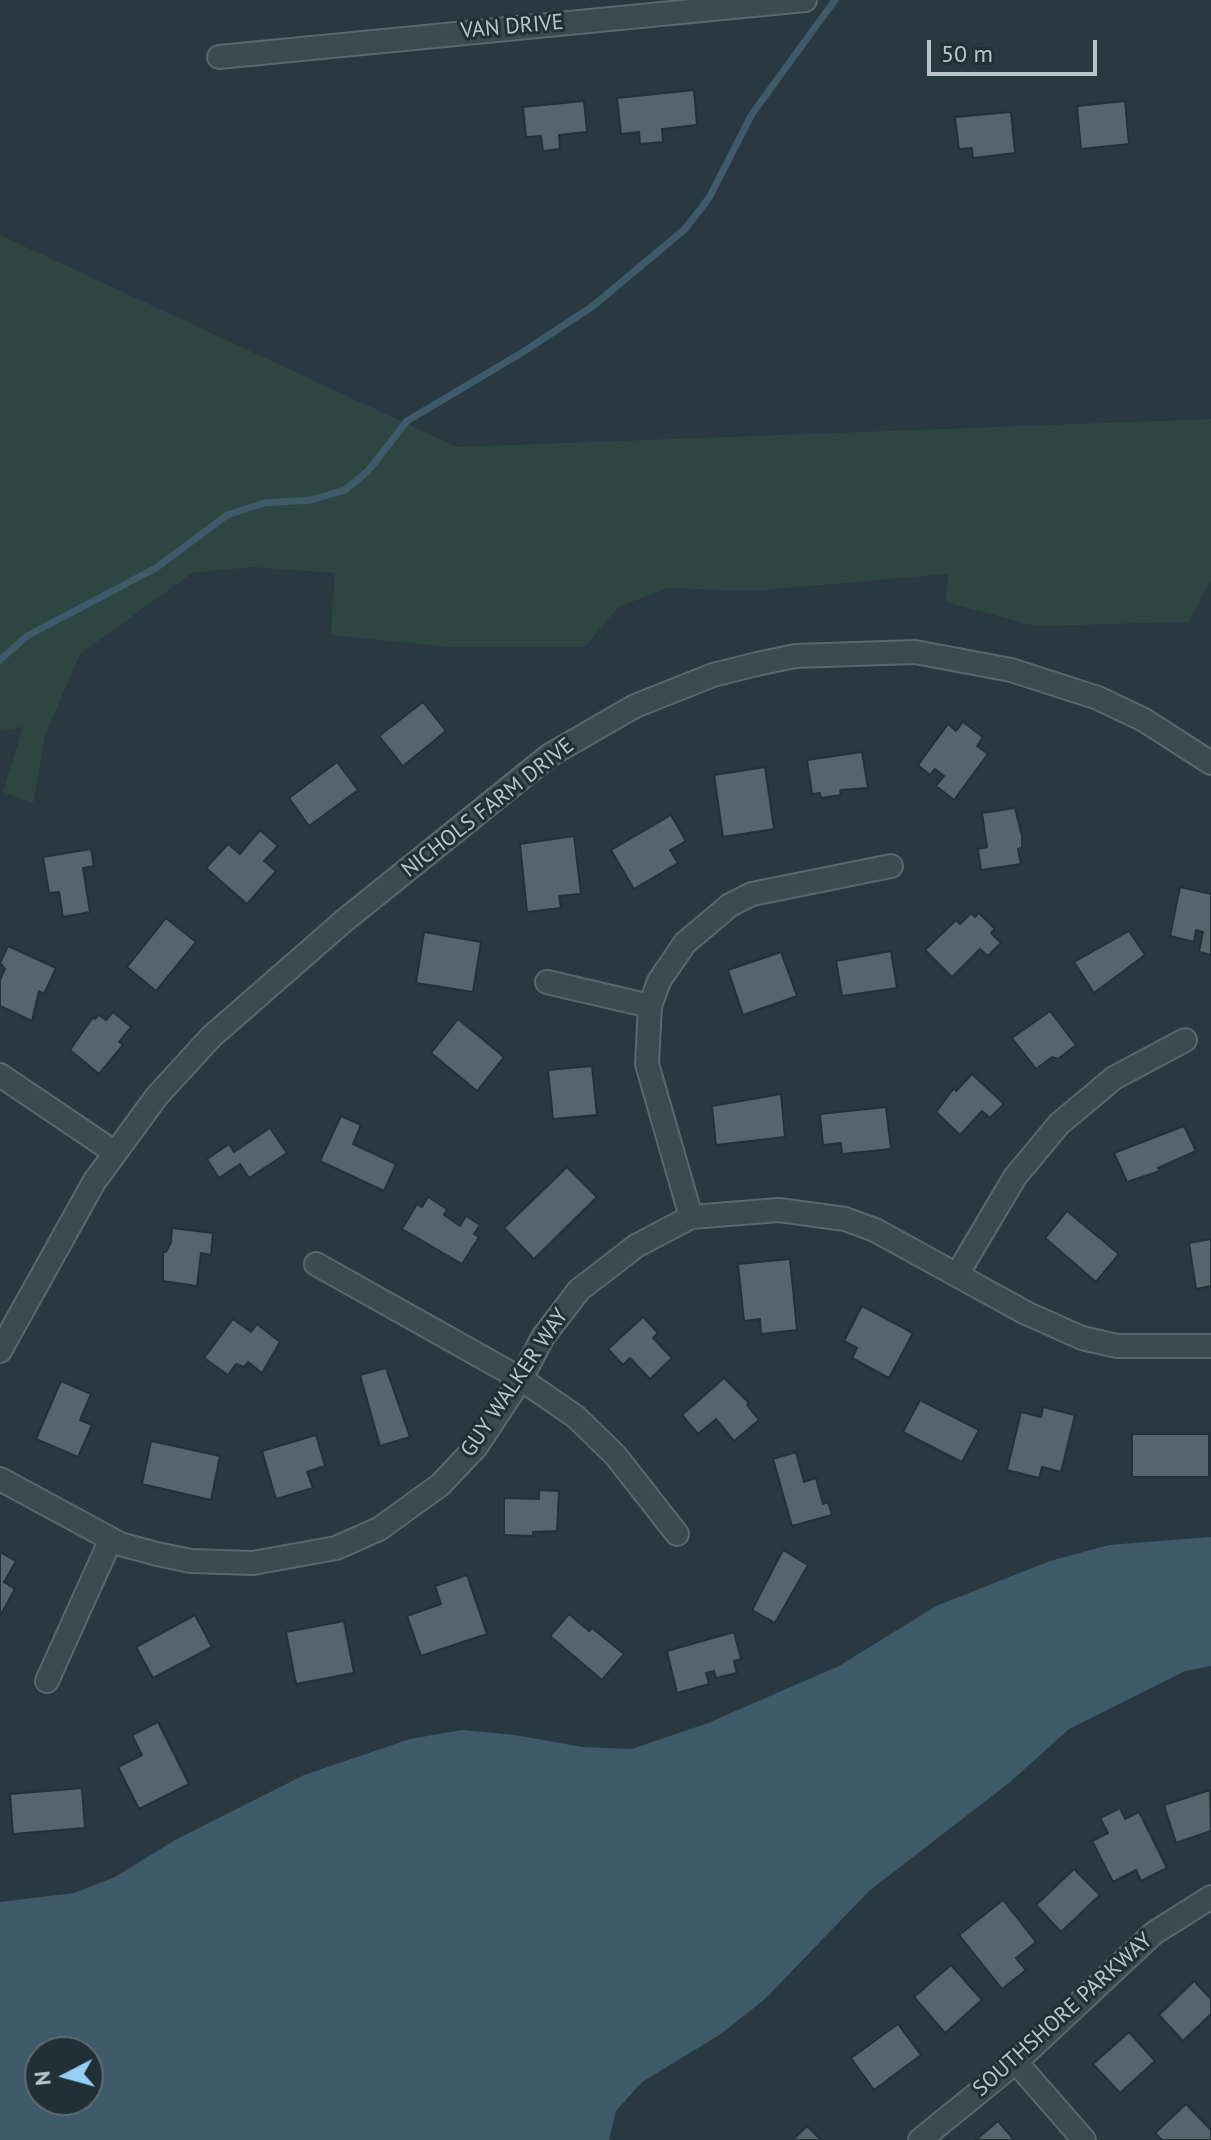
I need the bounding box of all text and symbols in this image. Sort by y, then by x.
street label: VAN DRIVE [459,9,565,45]
scale bar [931,24,1101,74]
text: 50 m [941,38,993,69]
street label: NICHOLS FARM DRIVE [397,733,579,883]
street label: GUY WALKER WAY [456,1304,574,1462]
street label: SOUTHSHORE PARKWAY [968,1928,1158,2102]
north arrow [24,2036,104,2116]
text: N [27,2070,57,2087]

